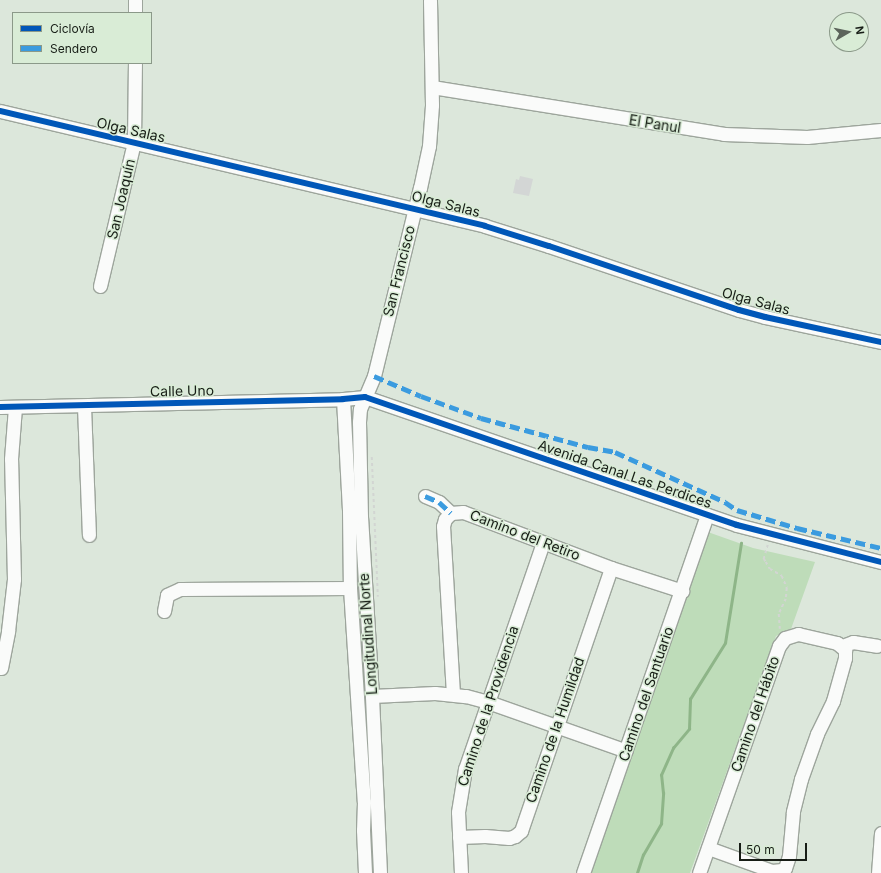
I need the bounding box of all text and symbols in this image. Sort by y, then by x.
legend [12,12,152,64]
north arrow [829,12,869,52]
text: Ciclovía [50,21,95,36]
text: N [852,25,867,36]
text: Sendero [50,41,98,56]
street label: El Panul [628,112,682,136]
street label: Olga Salas [95,114,167,146]
street label: San Joaquín [104,157,138,241]
street label: Olga Salas [410,187,482,221]
street label: San Francisco [380,224,418,318]
street label: Olga Salas [720,284,792,318]
street label: Calle Uno [150,382,214,400]
street label: Avenida Canal Las Perdices [536,436,714,512]
street label: Camino del Retiro [467,506,583,564]
street label: Longitudinal Norte [355,573,381,695]
street label: Camino de la Providencia [454,624,522,788]
street label: Camino del Santuario [615,624,677,764]
street label: Camino del Hábito [727,654,783,774]
street label: Camino de la Humildad [522,655,588,805]
scale bar [741,835,809,861]
text: 50 m [746,842,775,857]

